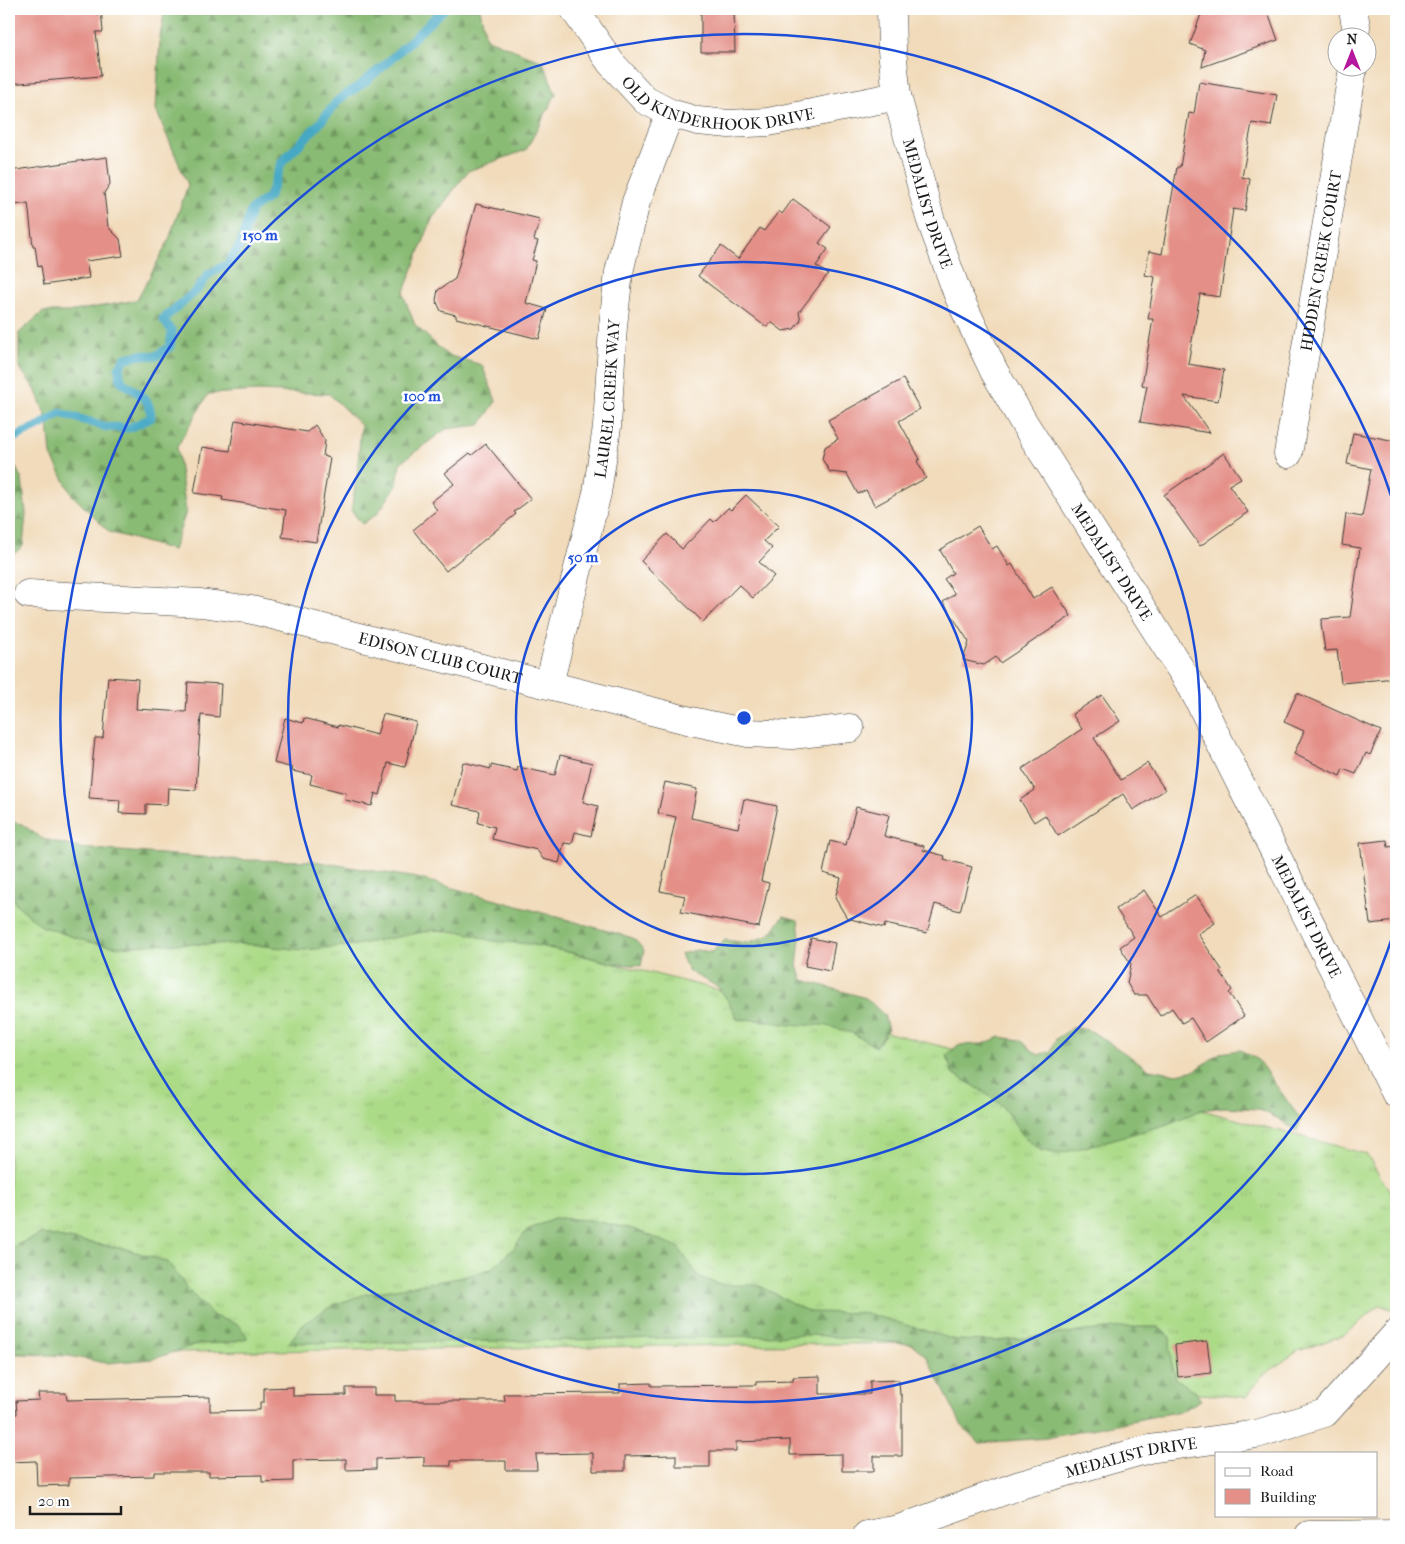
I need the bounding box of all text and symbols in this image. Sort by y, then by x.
north arrow [1328,28,1378,78]
text: N [1347,31,1358,48]
street label: OLD KINDERHOOK DRIVE [618,72,816,134]
street label: MEDALIST DRIVE [899,136,957,271]
street label: HIDDEN CREEK COURT [1296,169,1346,353]
text: 150 m [242,226,278,244]
street label: LAUREL CREEK WAY [590,317,624,479]
text: 100 m [403,387,441,405]
street label: MEDALIST DRIVE [1067,500,1156,624]
text: 50 m [568,548,599,566]
street label: EDISON CLUB COURT [356,628,524,688]
centre of rings [735,709,753,727]
street label: MEDALIST DRIVE [1268,852,1345,981]
street label: MEDALIST DRIVE [1063,1433,1198,1482]
legend [1215,1452,1378,1516]
text: Road [1260,1462,1294,1480]
scale bar [30,1484,121,1516]
text: Building [1260,1488,1317,1506]
text: 20 m [38,1492,70,1510]

